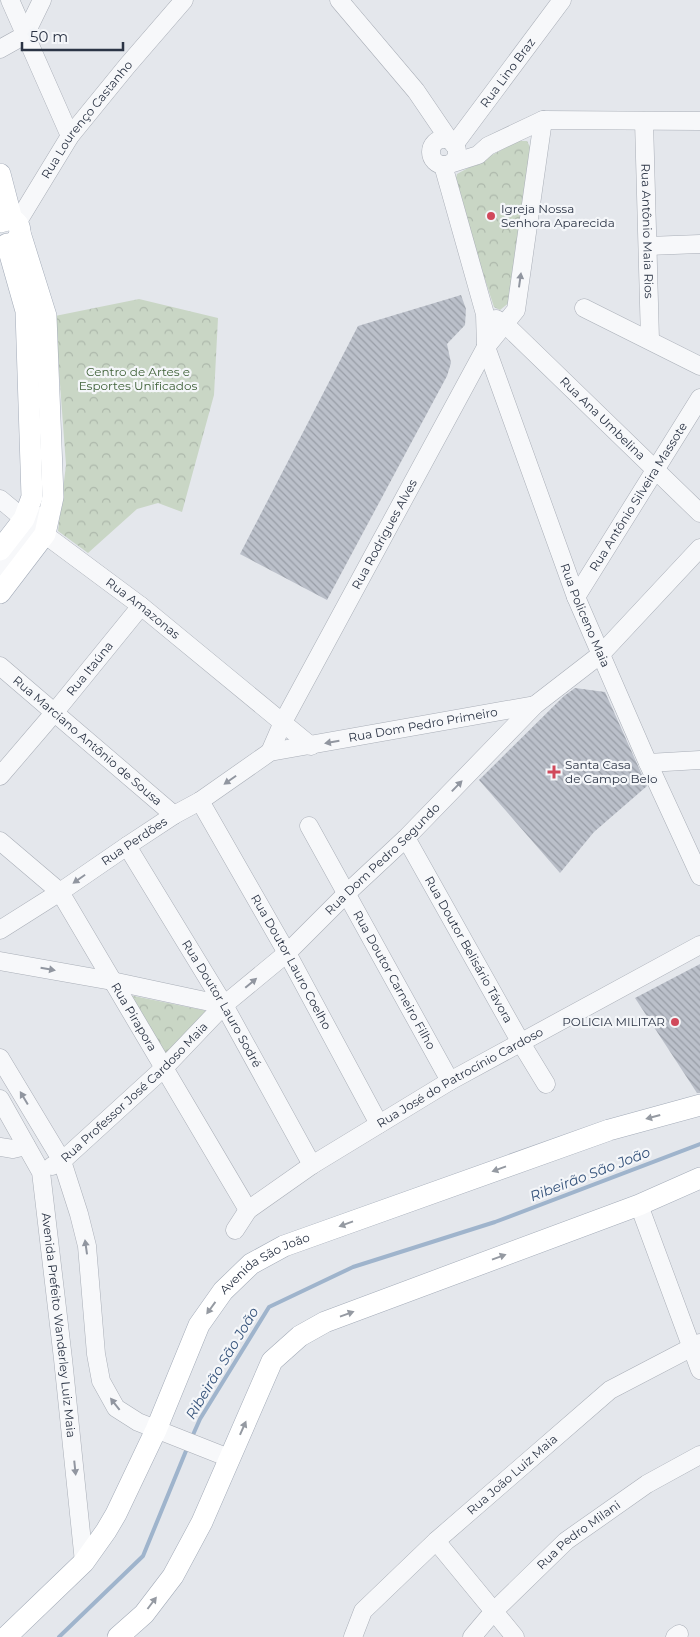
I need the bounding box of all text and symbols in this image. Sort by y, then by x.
scale bar [22,20,124,52]
text: 50 m [30,27,68,46]
street label: Rua Lino Braz [477,35,538,110]
street label: Rua Lourenço Castanho [38,57,135,181]
street label: Rua Antônio Maia Rios [638,163,657,299]
place label: Igreja Nossa Senhora Aparecida [501,201,615,230]
marker: Igreja Nossa Senhora Aparecida [485,210,497,222]
one-way arrow [517,271,525,287]
park label: Centro de Artes e Esportes Unificados [79,364,198,393]
street label: Rua Ana Umbelina [557,373,649,463]
street label: Rua Antônio Silveira Massote [586,419,690,574]
street label: Rua Rodrigues Alves [348,476,420,592]
street label: Rua Policeno Maia [558,561,614,670]
street label: Rua Amazonas [103,574,183,642]
street label: Rua Itaúna [63,638,116,699]
street label: Rua Marciano Antônio de Sousa [10,672,165,808]
street label: Rua Dom Pedro Primeiro [347,704,499,745]
one-way arrow [325,738,340,746]
place label: Santa Casa de Campo Belo [565,757,658,786]
marker: Santa Casa de Campo Belo [547,765,561,779]
one-way arrow [223,775,237,785]
one-way arrow [451,780,463,792]
street label: Rua Dom Pedro Segundo [322,800,443,918]
street label: Rua Perdões [98,813,170,868]
street label: Rua Doutor Belisário Távora [422,873,516,1025]
one-way arrow [72,874,86,884]
street label: Rua Doutor Lauro Coelho [248,892,335,1032]
street label: Rua Doutor Carneiro Filho [350,908,439,1052]
street label: Rua Doutor Lauro Sodré [179,937,265,1070]
one-way arrow [40,966,56,974]
one-way arrow [245,978,257,989]
street label: Rua Pirapora [108,980,161,1054]
place label: POLICIA MILITAR [562,1014,665,1029]
marker: POLICIA MILITAR [669,1016,681,1028]
street label: Rua Professor José Cardoso Maia [58,1019,211,1165]
street label: Rua José do Patrocínio Cardoso [374,1024,546,1131]
one-way arrow [20,1092,29,1105]
one-way arrow [645,1113,660,1121]
water label: Ribeirão São João [527,1143,653,1205]
one-way arrow [491,1165,506,1173]
street label: Avenida Prefeito Wanderley Luiz Maia [39,1212,79,1438]
one-way arrow [338,1220,353,1228]
street label: Avenida São João [216,1229,312,1297]
one-way arrow [82,1238,90,1254]
one-way arrow [492,1253,507,1261]
one-way arrow [206,1301,216,1314]
water label: Ribeirão São João [181,1304,263,1422]
one-way arrow [340,1310,355,1318]
one-way arrow [110,1397,121,1410]
one-way arrow [239,1421,247,1435]
street label: Rua João Luiz Maia [464,1431,560,1518]
one-way arrow [71,1460,79,1476]
street label: Rua Pedro Milani [533,1497,623,1572]
one-way arrow [147,1597,158,1610]

